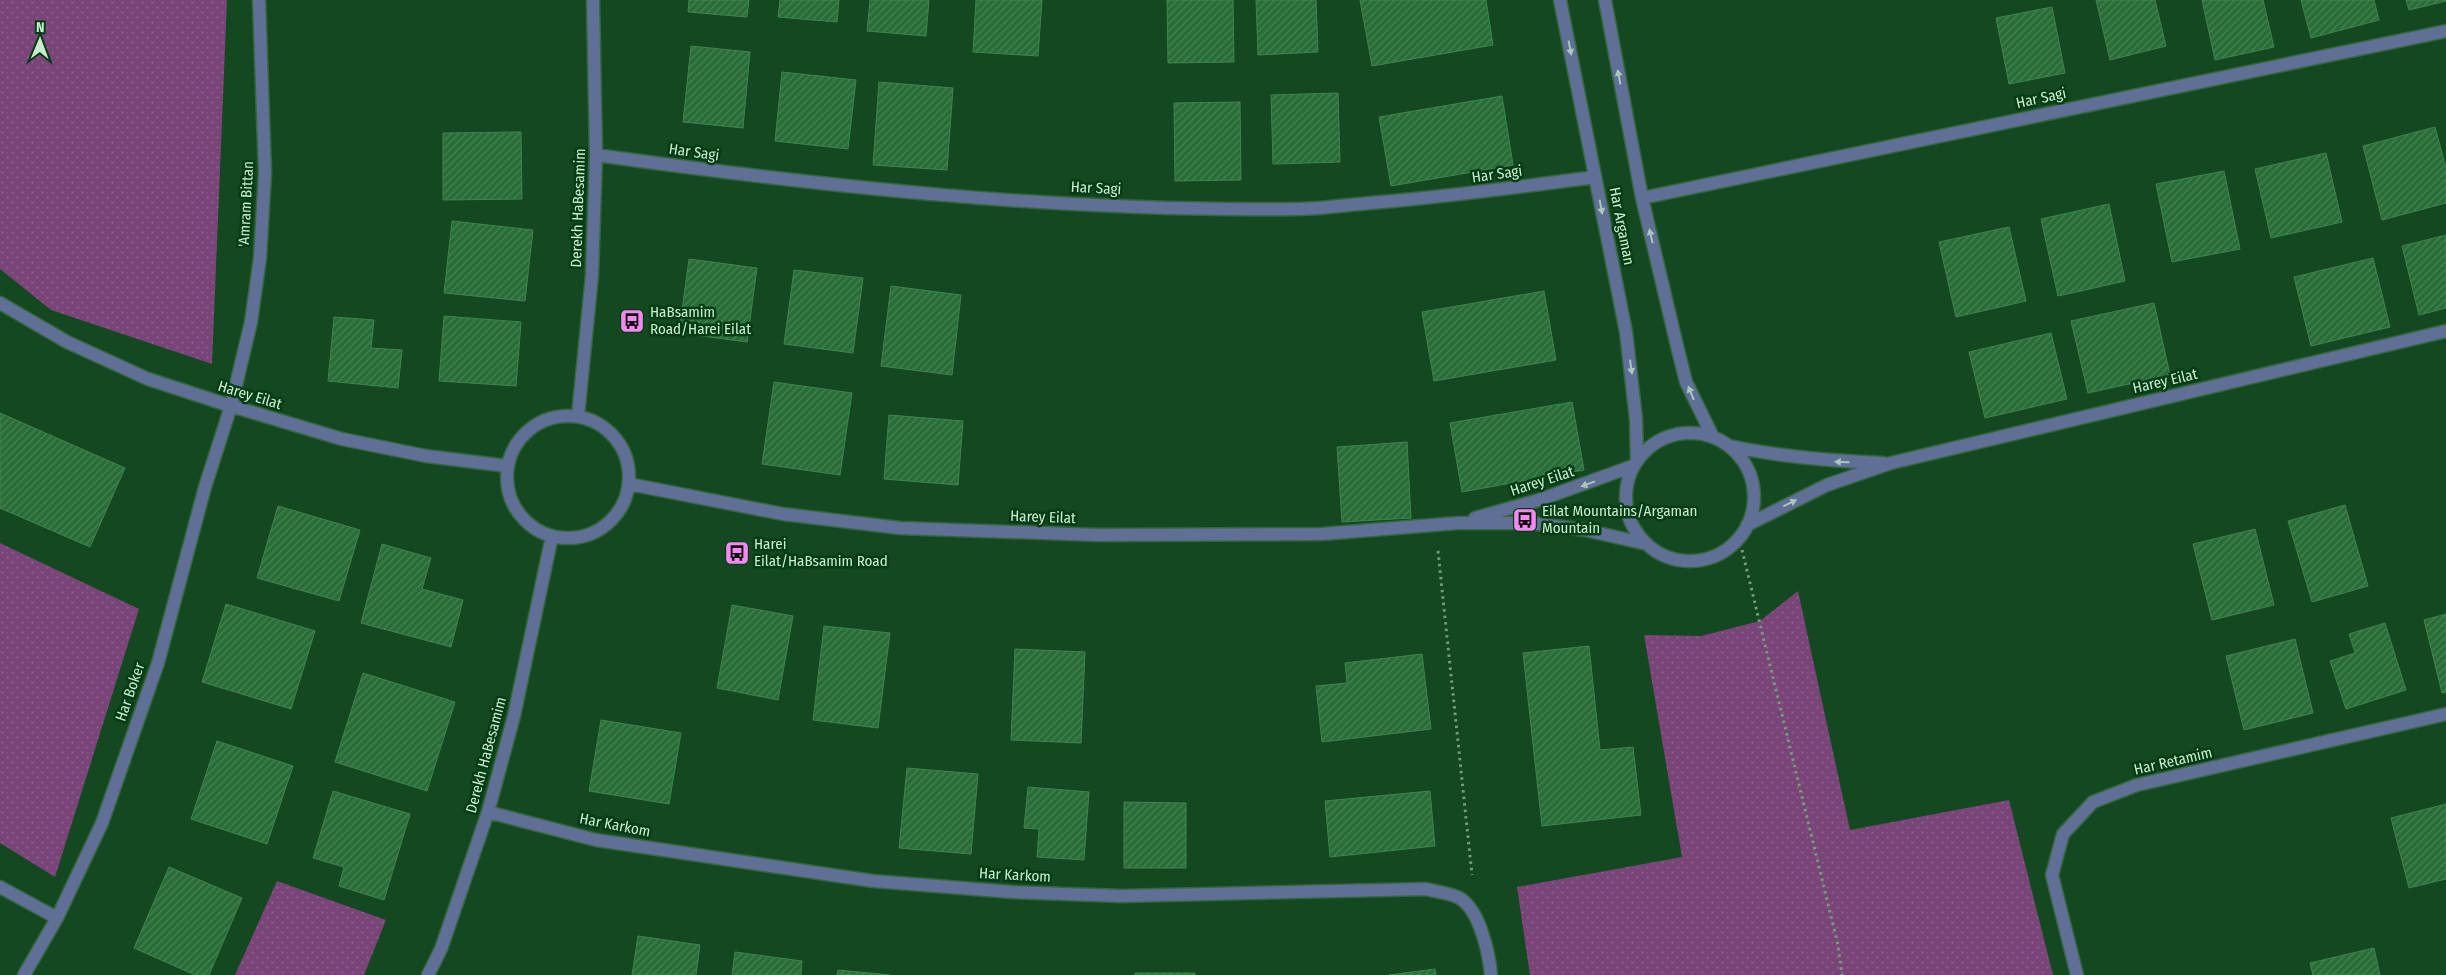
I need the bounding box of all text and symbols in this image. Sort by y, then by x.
north arrow [15,15,65,65]
text: N [36,19,45,36]
one-way arrow [1566,40,1574,56]
one-way arrow [1615,68,1623,84]
street label: Har Sagi [2014,84,2068,112]
street label: Har Sagi [668,140,720,164]
street label: Derekh HaBesamim [567,148,589,268]
street label: 'Amram Bittan [235,161,257,247]
street label: Har Sagi [1471,162,1523,186]
street label: Har Sagi [1070,178,1122,198]
street label: Har Argaman [1606,185,1638,267]
one-way arrow [1597,200,1605,215]
one-way arrow [1647,228,1655,243]
place label: HaBsamim Road/Harei Eilat [650,303,751,338]
bus stop icon: HaBsamim Road/Harei Eilat [619,308,645,334]
one-way arrow [1627,359,1635,375]
street label: Harey Eilat [2131,365,2199,397]
street label: Harey Eilat [216,377,284,413]
one-way arrow [1687,385,1695,400]
one-way arrow [1834,457,1850,465]
street label: Harey Eilat [1508,462,1576,500]
one-way arrow [1580,480,1595,488]
one-way arrow [1783,499,1797,507]
place label: Eilat Mountains/Argaman Mountain [1542,502,1697,537]
street label: Harey Eilat [1010,507,1076,527]
bus stop icon: Eilat Mountains/Argaman Mountain [1512,507,1538,533]
place label: Harei Eilat/HaBsamim Road [754,535,888,570]
bus stop icon: Harei Eilat/HaBsamim Road [724,540,750,566]
street label: Har Boker [112,660,149,724]
street label: Derekh HaBesamim [462,695,510,815]
street label: Har Retamim [2132,743,2214,779]
street label: Har Karkom [578,809,652,841]
street label: Har Karkom [979,864,1051,886]

